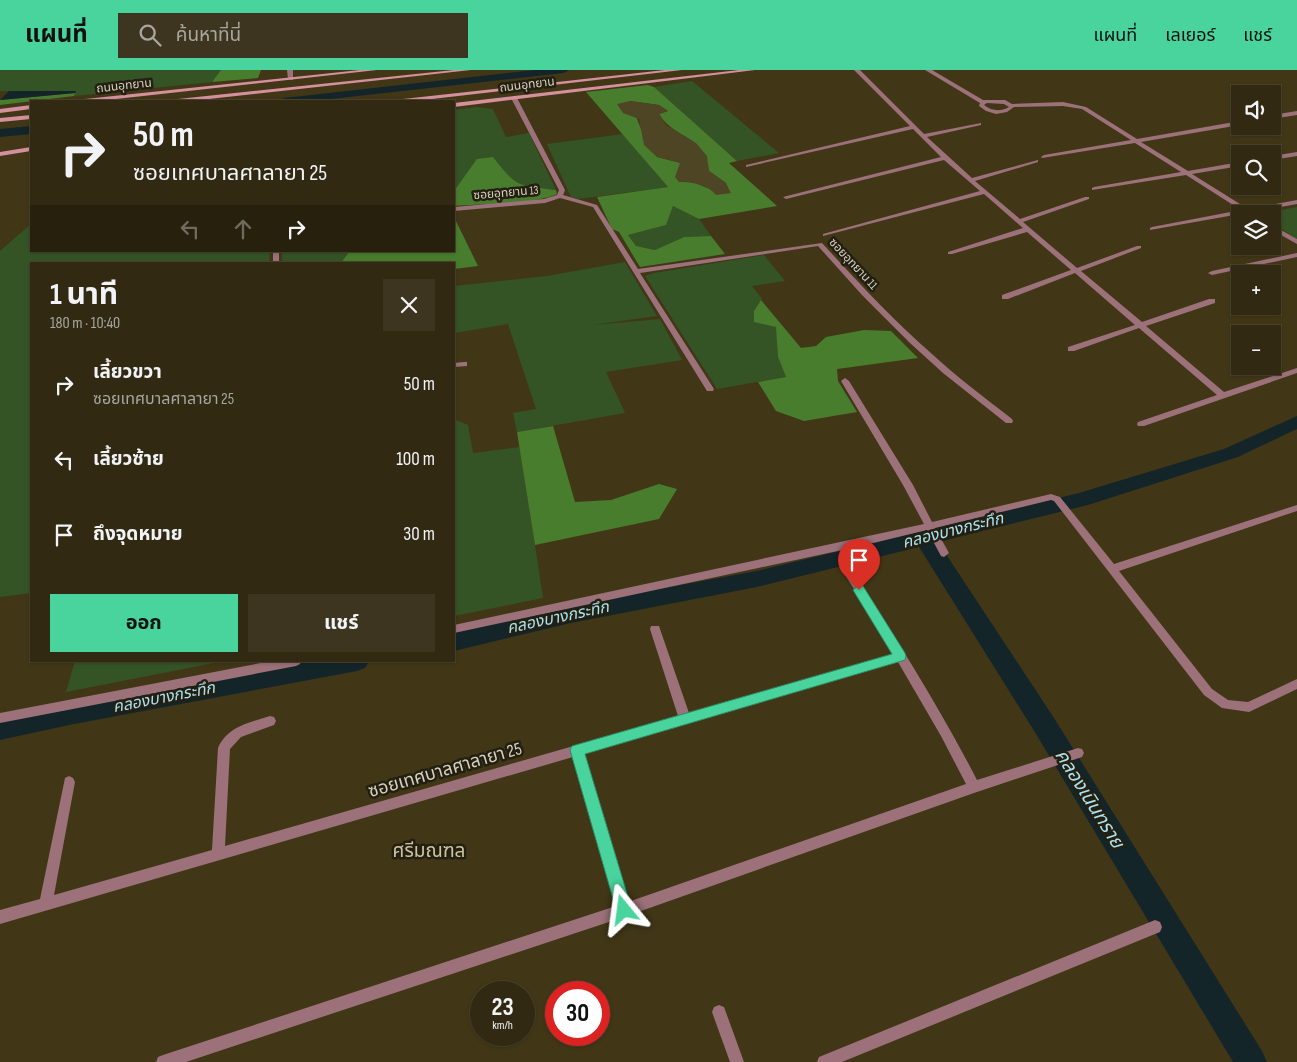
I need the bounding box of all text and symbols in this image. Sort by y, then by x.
search box [118,13,468,58]
text: แผนที่ [25,20,88,49]
icon: search [136,21,164,49]
text: ค้นหาที่นี่ [176,24,241,47]
text: แผนที่ [1093,25,1137,46]
text: เลเยอร์ [1165,25,1215,46]
text: แชร์ [1243,25,1272,46]
street label: ถนนอุทยาน [499,74,555,96]
street label: ถนนอุทยาน [96,76,152,96]
map controls [1231,85,1281,375]
button: sound [1231,85,1281,135]
text: 50 m [133,114,194,157]
icon: right [50,120,115,185]
button: search [1231,145,1281,195]
text: ซอยเทศบาลศาลายา 25 [133,160,327,187]
street label: ซอยอุทยาน 13 [473,183,539,203]
button: layers [1231,205,1281,255]
icon: left [176,215,204,243]
icon: ahead [229,215,257,243]
icon: right [282,215,310,243]
street label: ซอยอุทยาน 11 [825,235,881,293]
button: + [1231,265,1281,315]
text: 1 นาที [50,277,118,313]
button: close [383,279,435,331]
text: 180 m · 10:40 [50,314,120,333]
button: − [1231,325,1281,375]
text: เลี้ยวขวา [93,361,162,384]
icon: right [50,371,78,399]
text: 50 m [404,373,435,396]
text: ซอยเทศบาลศาลายา 25 [93,390,234,409]
icon: left [50,446,78,474]
text: เลี้ยวซ้าย [93,448,164,471]
text: 100 m [396,448,435,471]
water label: คลองบางกระทึก [900,509,1007,553]
icon: arrive [50,521,78,549]
text: ถึงจุดหมาย [93,523,183,546]
text: 30 m [403,523,435,546]
pin [838,539,880,590]
icon: arrive [845,546,873,574]
button: ออก [50,594,238,652]
button: แชร์ [248,594,435,652]
water label: คลองบางกระทึก [505,598,612,638]
water label: คลองบางกระทึก [111,679,218,717]
street label: ซอยเทศบาลศาลายา 25 [366,738,524,802]
water label: คลองเนินทราย [1050,745,1129,854]
district label: ศรีมณฑล [393,840,465,863]
position arrow [597,883,649,935]
speed limit sign: 30 [545,981,610,1046]
text: 23 [491,992,514,1023]
text: km/h [492,1018,513,1033]

